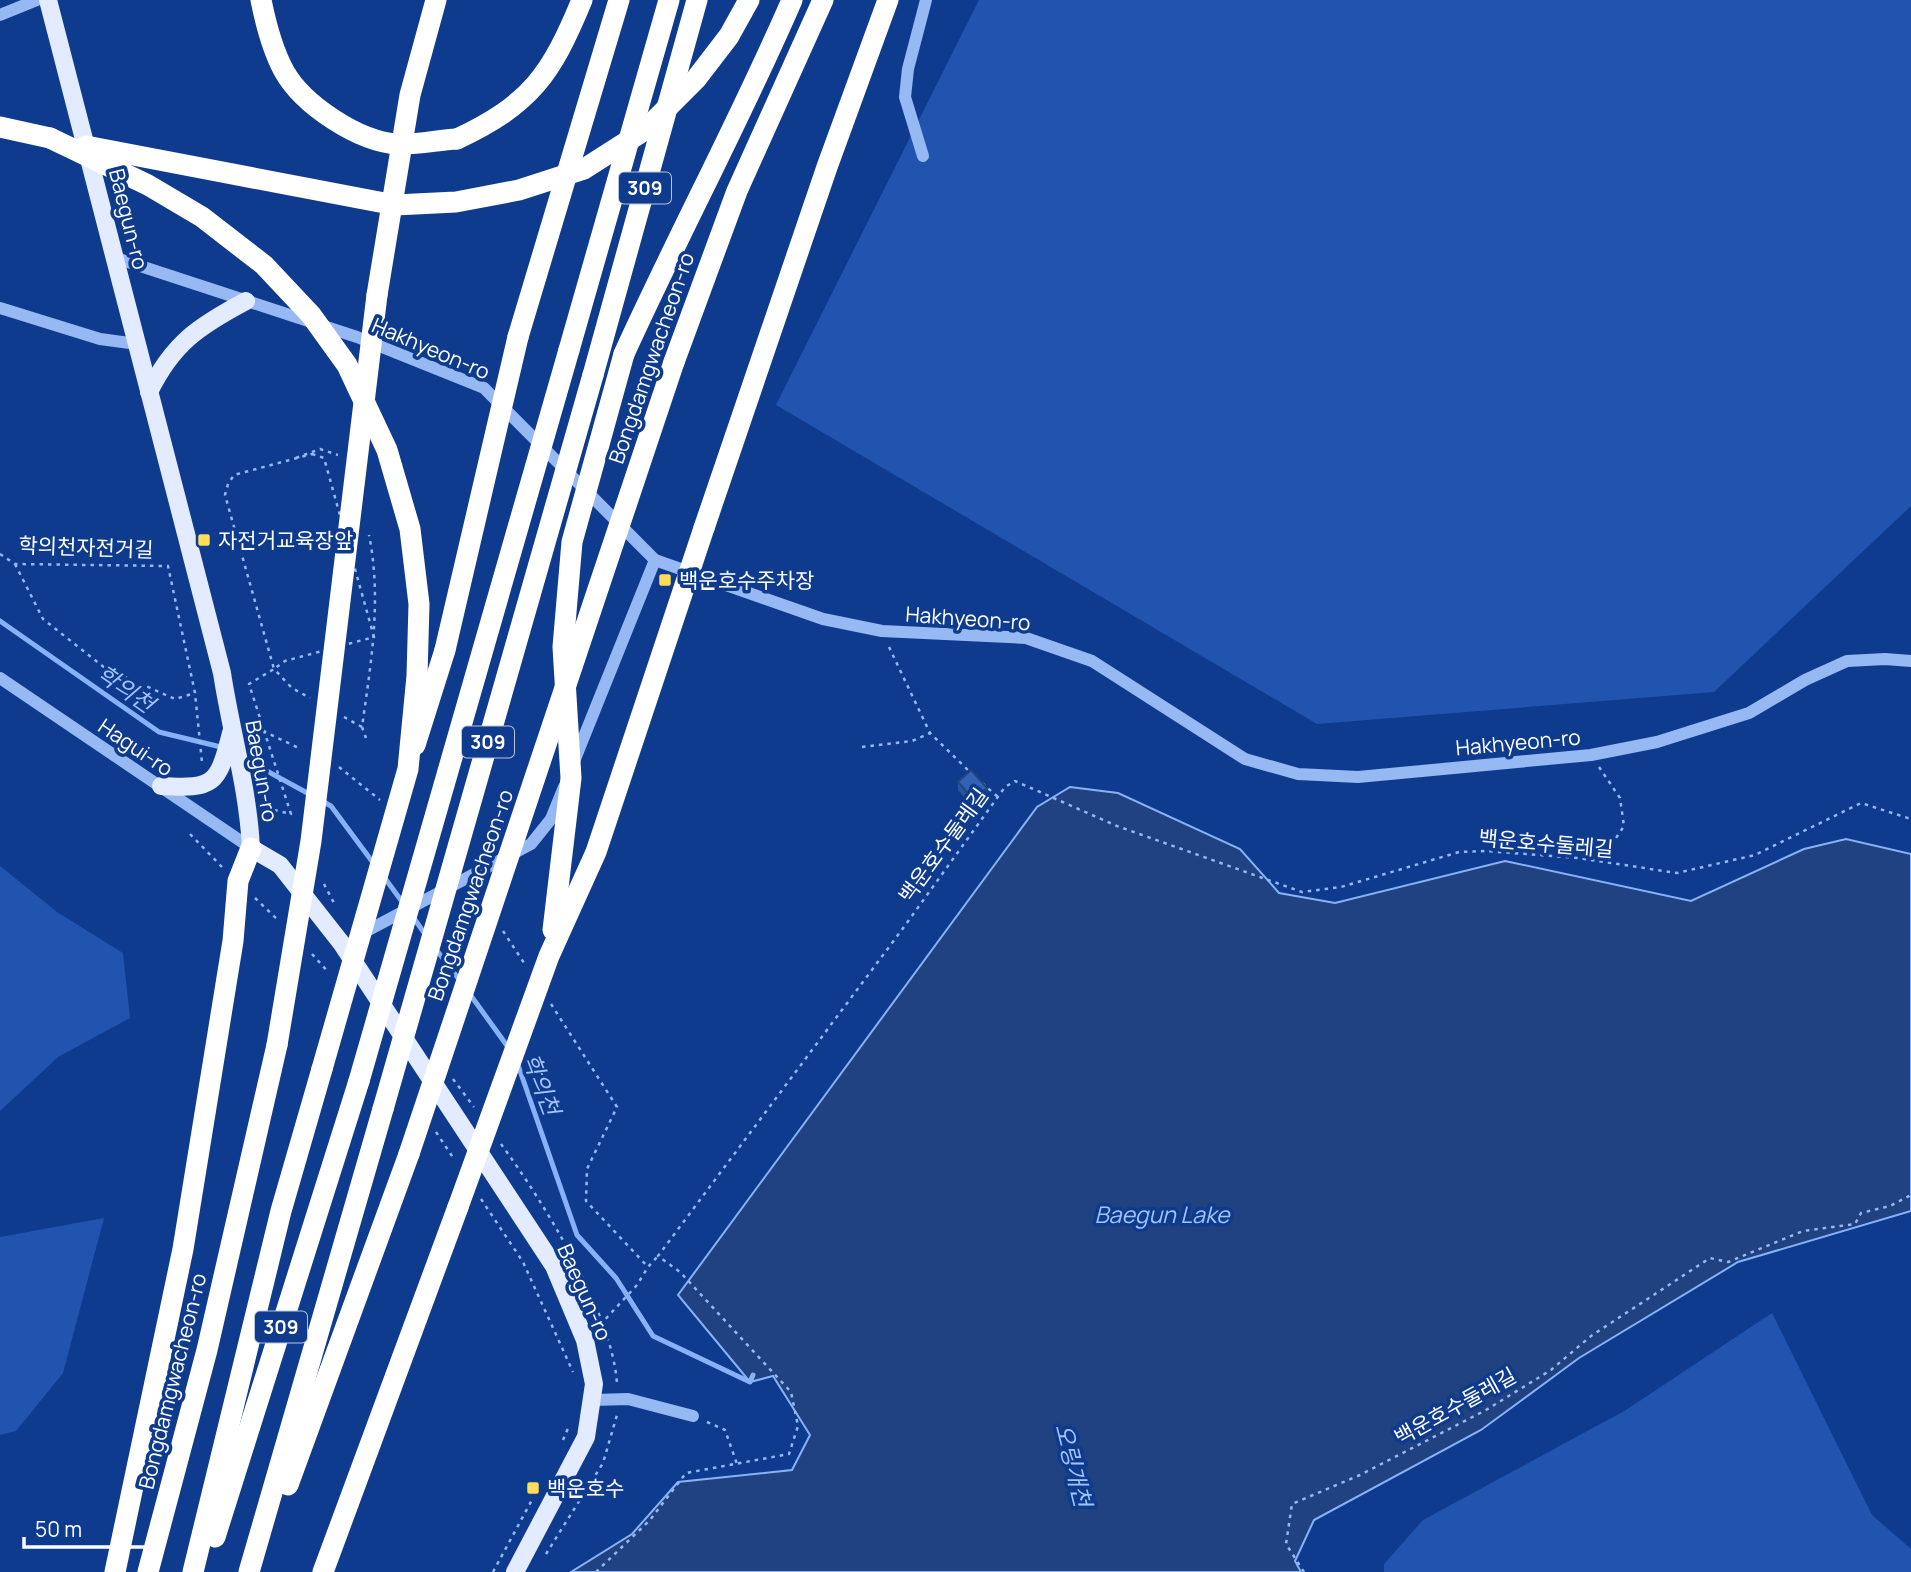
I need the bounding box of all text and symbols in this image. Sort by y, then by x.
street label: Baegun-ro [103,166,155,272]
road number: 309 [619,172,671,204]
street label: Bongdamgwacheon-ro [602,249,700,467]
street label: Hakhyeon-ro [368,311,494,385]
place label: 자전거교육장앞 [218,526,353,554]
street label: 학의천자전거길 [18,531,154,563]
marker: 자전거교육장앞 [196,532,212,548]
place label: 백운호수주차장 [679,566,814,594]
marker: 백운호수주차장 [657,572,673,588]
street label: Hakhyeon-ro [904,600,1032,636]
water label: 학의천 [91,657,164,721]
street label: Hagui-ro [93,712,179,782]
street label: Baegun-ro [239,718,285,824]
street label: Hakhyeon-ro [1454,723,1582,761]
road number: 309 [462,726,514,758]
street label: 백운호수둘레길 [892,782,994,908]
street label: Bongdamgwacheon-ro [421,786,519,1004]
street label: 백운호수둘레길 [1477,823,1615,863]
water label: 학의천 [516,1049,569,1122]
water label: Baegun Lake [1095,1198,1231,1230]
street label: Baegun-ro [551,1239,619,1345]
street label: Bongdamgwacheon-ro [132,1270,212,1492]
road number: 309 [255,1312,307,1343]
street label: 백운호수둘레길 [1389,1361,1521,1451]
water label: 오링개천 [1048,1420,1100,1513]
place label: 백운호수 [547,1474,624,1502]
marker: 백운호수 [525,1480,541,1496]
scale bar [24,1506,152,1550]
text: 50 m [35,1515,82,1543]

